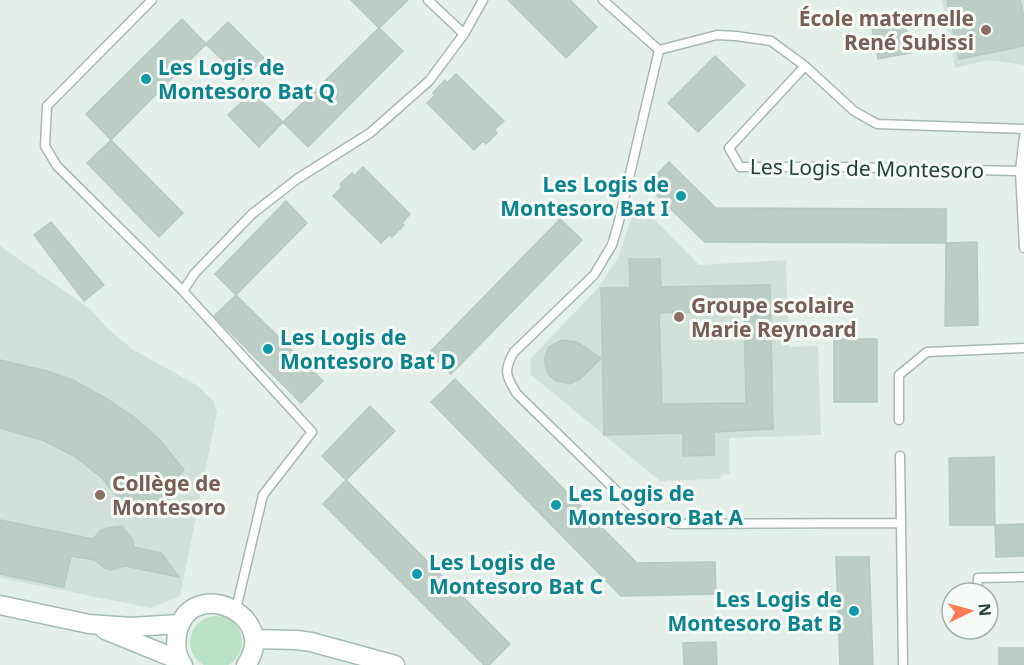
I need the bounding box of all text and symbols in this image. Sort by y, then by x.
place label: École maternelle René Subissi [799,4,974,56]
marker: École maternelle René Subissi [979,23,993,37]
place label: Les Logis de Montesoro Bat Q [158,53,335,105]
marker: Les Logis de Montesoro Bat Q [139,72,153,86]
street label: Les Logis de Montesoro [750,152,984,184]
place label: Les Logis de Montesoro Bat I [500,170,669,222]
marker: Les Logis de Montesoro Bat I [674,189,688,203]
place label: Groupe scolaire Marie Reynoard [691,291,857,343]
marker: Groupe scolaire Marie Reynoard [672,310,686,324]
place label: Les Logis de Montesoro Bat D [280,323,456,375]
marker: Les Logis de Montesoro Bat D [261,342,275,356]
place label: Collège de Montesoro [112,469,226,521]
place label: Les Logis de Montesoro Bat A [568,479,744,531]
marker: Collège de Montesoro [93,488,107,502]
marker: Les Logis de Montesoro Bat A [549,498,563,512]
place label: Les Logis de Montesoro Bat C [429,548,603,600]
marker: Les Logis de Montesoro Bat C [410,567,424,581]
north arrow [940,581,1000,641]
place label: Les Logis de Montesoro Bat B [667,585,842,637]
text: N [973,602,996,617]
marker: Les Logis de Montesoro Bat B [847,604,861,618]

